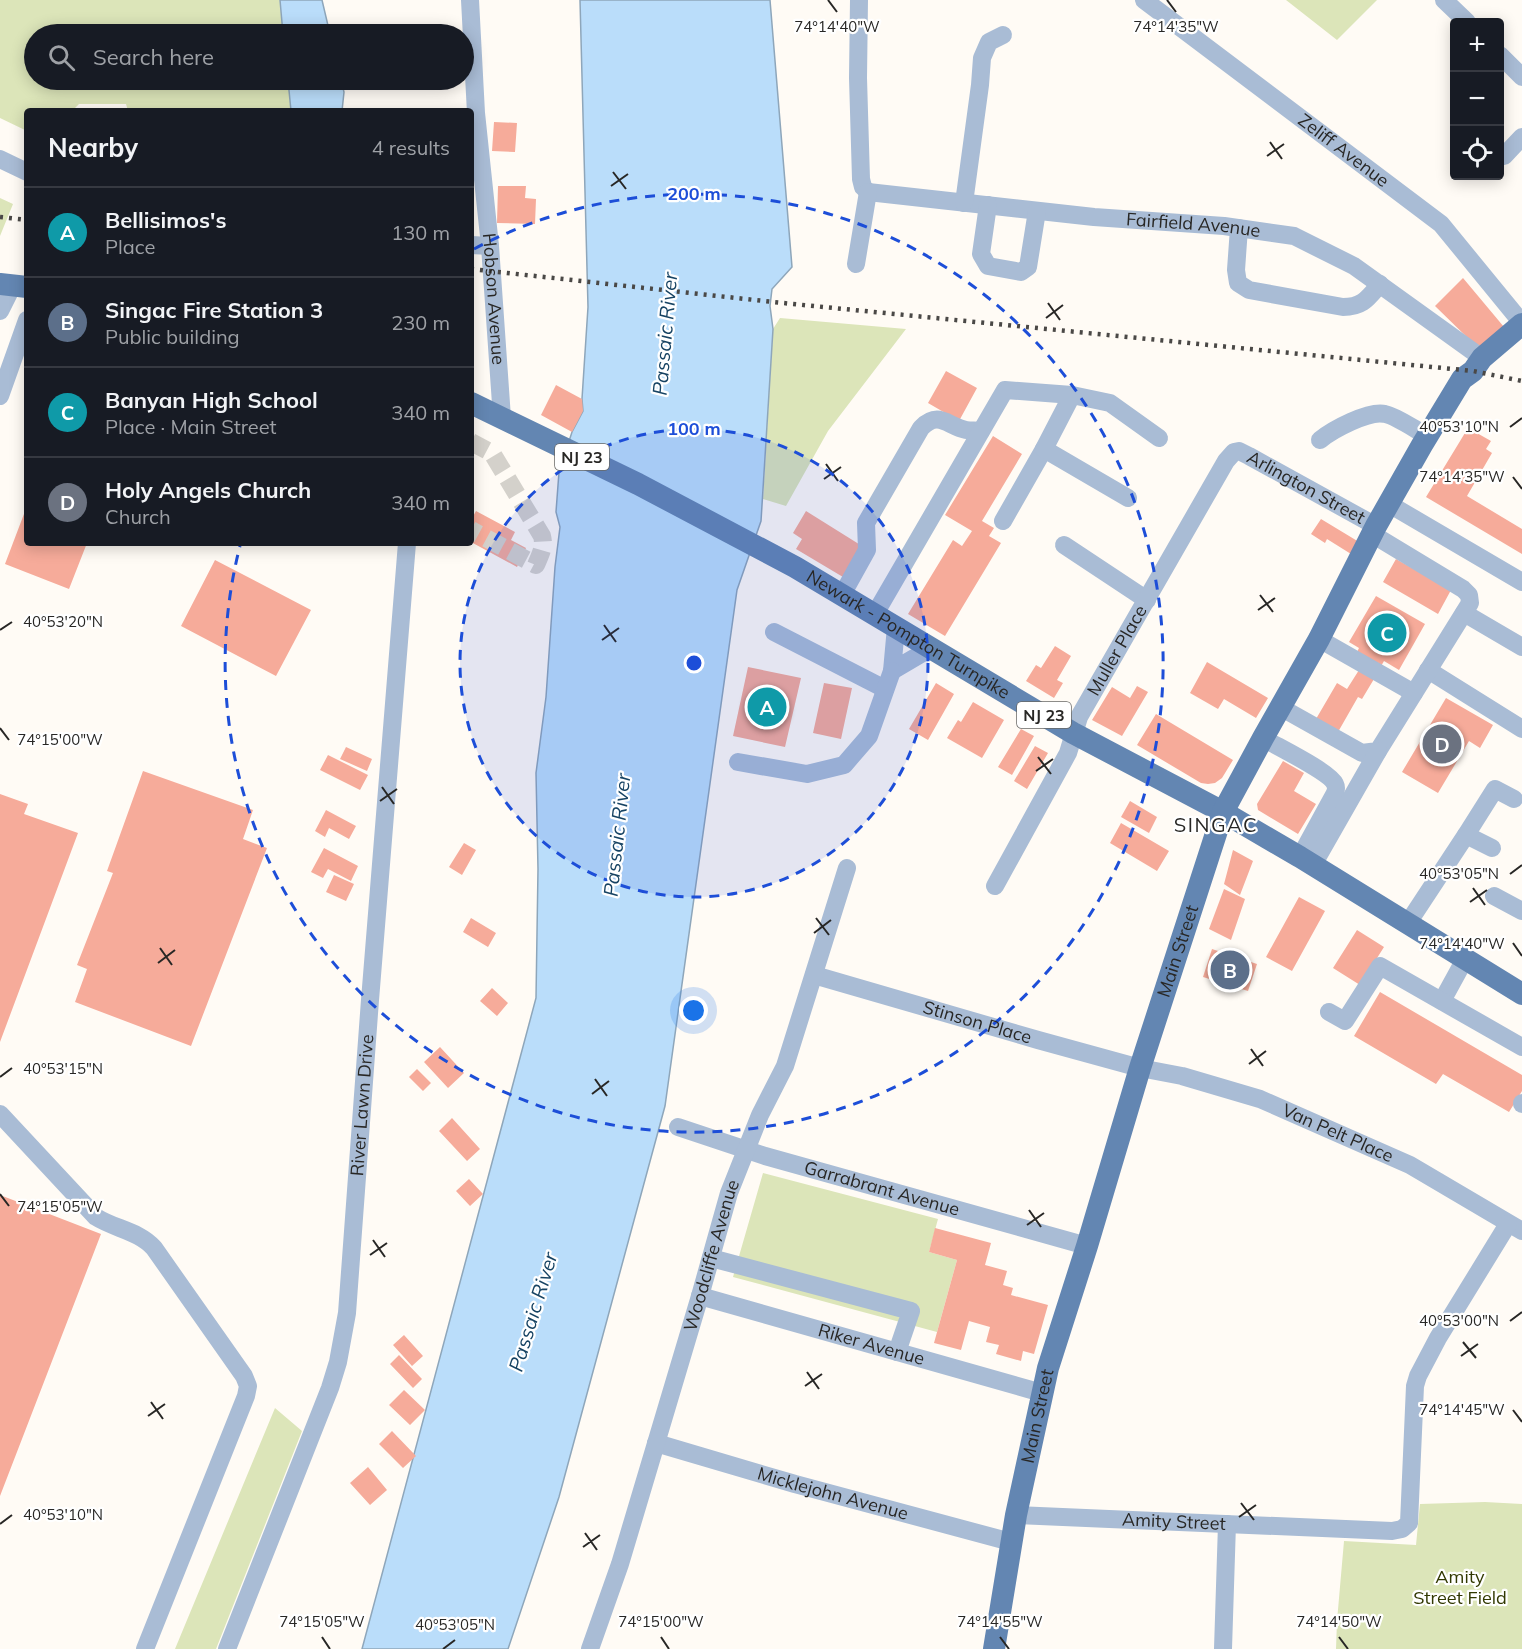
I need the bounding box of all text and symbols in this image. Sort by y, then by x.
text: 74°14'40"W [794,17,880,36]
text: 74°14'35"W [1133,17,1219,36]
map controls [1450,18,1504,180]
button: + [1450,18,1504,72]
search box [24,24,474,90]
icon: search [45,41,78,74]
text: Search here [93,43,214,71]
button: − [1450,72,1504,126]
street label: Zeliff Avenue [1294,108,1394,192]
button: locate [1450,126,1504,180]
text: Nearby [48,131,138,164]
text: 4 results [372,135,450,160]
text: 200 m [667,182,721,205]
text: Bellisimos's [105,206,226,234]
street label: Fairfield Avenue [1125,207,1262,242]
text: A [60,220,75,245]
text: 130 m [391,220,450,245]
street label: Hobson Avenue [478,232,510,366]
text: Place [105,234,155,259]
water label: Passaic River [647,271,682,397]
text: Singac Fire Station 3 [105,296,323,324]
text: B [61,310,74,335]
text: 230 m [391,310,450,335]
text: Public building [105,324,240,349]
text: Banyan High School [105,386,318,414]
text: C [61,400,74,425]
text: 340 m [391,400,450,425]
text: Place · Main Street [105,414,277,439]
text: 100 m [667,417,721,440]
text: 40°53'10"N [1419,417,1499,436]
road number: NJ 23 [555,444,609,470]
street label: Arlington Street [1243,445,1369,529]
text: 74°14'35"W [1419,467,1505,486]
text: Holy Angels Church [105,476,311,504]
text: D [60,490,75,515]
text: 340 m [391,490,450,515]
text: Church [105,504,171,529]
street label: Newark - Pompton Turnpike [802,564,1014,704]
street label: Muller Place [1082,601,1152,700]
pin: C [1368,610,1406,656]
text: 40°53'20"N [23,612,103,631]
centre of rings [684,653,704,673]
pin: A [748,684,786,730]
road number: NJ 23 [1017,702,1071,728]
pin: D [1422,722,1462,766]
text: 74°15'00"W [17,730,103,749]
water label: Passaic River [598,772,635,898]
district label: SINGAC [1174,812,1258,837]
text: 40°53'05"N [1419,864,1499,883]
street label: Main Street [1152,902,1203,1000]
text: 74°14'40"W [1419,934,1505,953]
pin: B [1210,948,1250,992]
street label: Stinson Place [920,995,1034,1049]
your location [679,996,708,1025]
street label: River Lawn Drive [345,1033,378,1177]
text: 40°53'15"N [23,1059,103,1078]
street label: Van Pelt Place [1279,1098,1397,1167]
street label: Garrabrant Avenue [802,1156,962,1221]
street label: Woodcliffe Avenue [678,1176,744,1334]
text: 74°15'05"W [17,1197,103,1216]
water label: Passaic River [503,1248,563,1375]
text: 40°53'00"N [1419,1311,1499,1330]
street label: Riker Avenue [816,1318,927,1370]
street label: Main Street [1016,1367,1058,1465]
text: 74°14'45"W [1419,1400,1505,1419]
street label: Micklejohn Avenue [755,1462,911,1525]
text: 40°53'10"N [23,1505,103,1524]
street label: Amity Street [1122,1508,1226,1535]
park label: Amity Street Field [1413,1565,1507,1609]
text: 74°15'05"W [279,1612,365,1631]
text: 74°15'00"W [618,1612,704,1631]
text: 74°14'55"W [957,1612,1043,1631]
text: 74°14'50"W [1296,1612,1382,1631]
text: 40°53'05"N [415,1615,495,1634]

